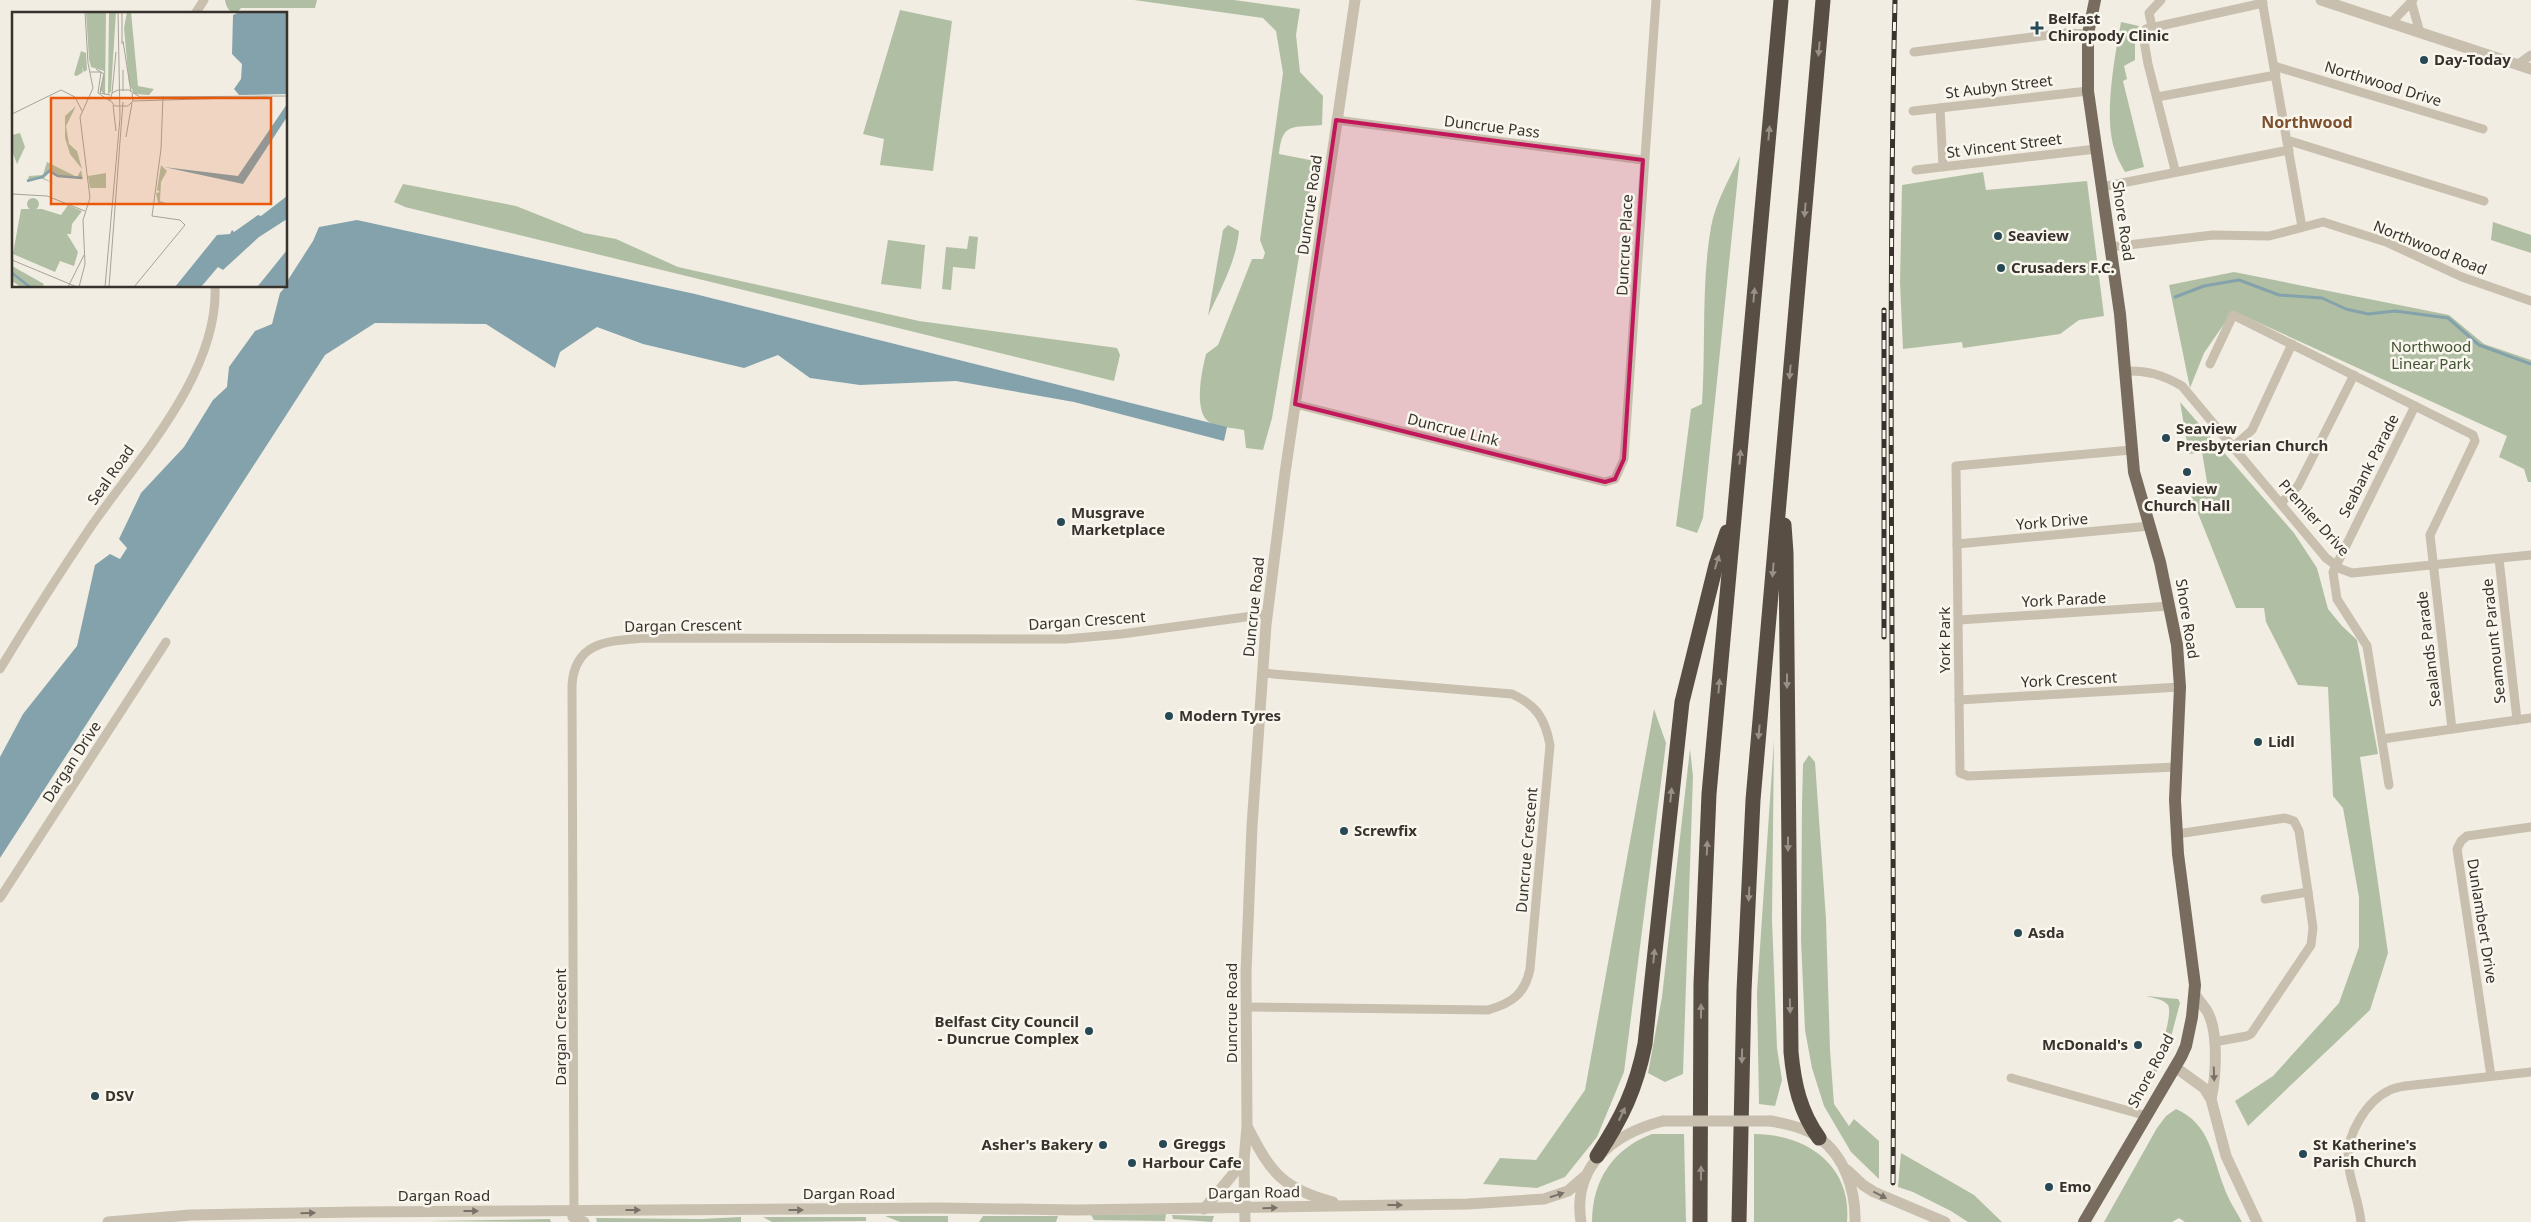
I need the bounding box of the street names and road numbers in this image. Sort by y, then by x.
street label: Northwood Drive [2322,56,2444,110]
street label: St Aubyn Street [1944,69,2054,103]
street label: Duncrue Pass [1443,110,1541,142]
street label: St Vincent Street [1945,128,2063,162]
street label: Duncrue Road [1292,154,1326,256]
street label: Shore Road [2108,179,2140,262]
street label: Duncrue Place [1611,194,1637,296]
street label: Northwood Road [2371,215,2490,279]
street label: Duncrue Link [1405,408,1501,450]
street label: Seabank Parade [2333,410,2403,521]
street label: Seal Road [82,440,138,508]
street label: Premier Drive [2275,475,2355,560]
street label: York Drive [2015,508,2089,534]
street label: Duncrue Road [1238,556,1268,658]
street label: Shore Road [2172,577,2204,660]
street label: Seamount Parade [2476,578,2510,705]
street label: York Parade [2021,587,2107,611]
street label: Sealands Parade [2411,590,2445,708]
street label: Dargan Crescent [1028,606,1147,634]
street label: York Park [1934,607,1954,673]
street label: Dargan Crescent [624,614,743,636]
street label: York Crescent [2020,666,2118,692]
street label: Dargan Drive [37,717,105,806]
street label: Duncrue Crescent [1511,786,1542,913]
street label: Dunlambert Drive [2463,857,2503,985]
street label: Duncrue Road [1221,963,1241,1063]
street label: Dargan Crescent [550,968,570,1086]
street label: Shore Road [2122,1030,2178,1111]
street label: Dargan Road [1208,1181,1300,1203]
street label: Dargan Road [803,1183,895,1203]
street label: Dargan Road [398,1185,490,1205]

